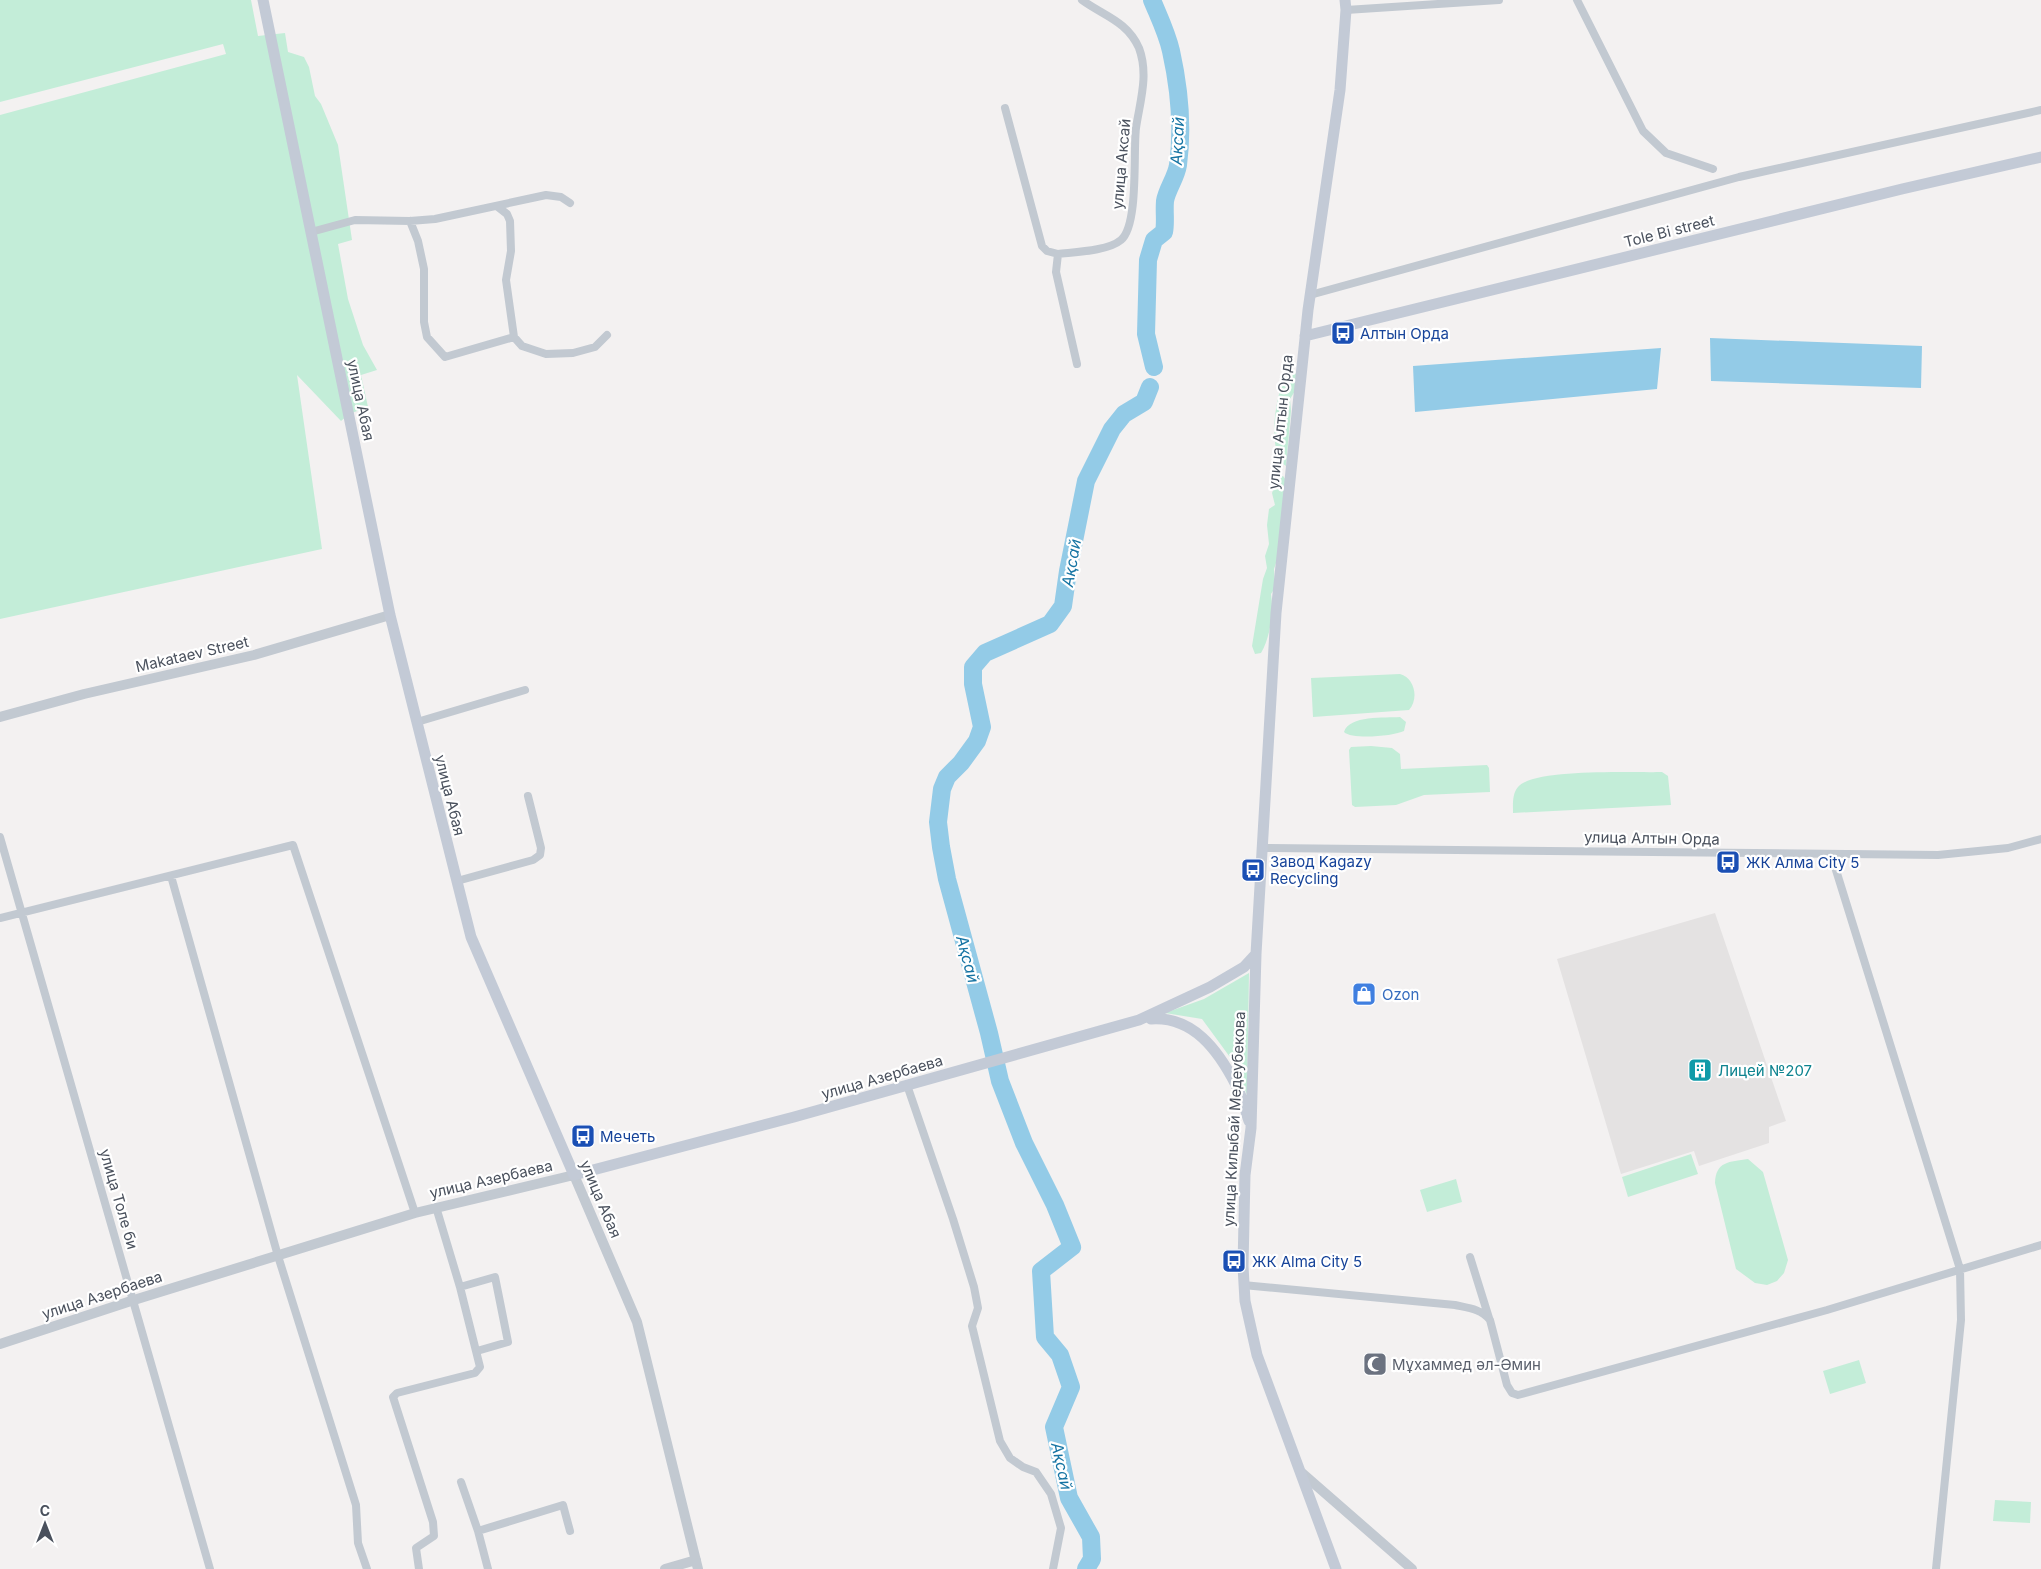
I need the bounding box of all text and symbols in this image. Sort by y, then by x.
water label: Ақсай [1166,116,1188,167]
street label: улица Аксай [1108,118,1134,210]
street label: Tole Bi street [1622,211,1716,251]
bus stop icon: Алтын Орда [1330,320,1356,346]
place label: Алтын Орда [1360,324,1449,343]
street label: улица Алтын Орда [1263,354,1297,490]
street label: улица Абая [343,358,379,442]
water label: Ақсай [1057,537,1085,589]
street label: Makataev Street [134,632,250,676]
street label: улица Абая [431,753,469,837]
street label: улица Алтын Орда [1584,827,1720,849]
bus stop icon: ЖК Алма City 5 [1715,849,1741,875]
place label: Завод Kagazy Recycling [1270,852,1372,888]
place label: ЖК Алма City 5 [1746,853,1859,872]
bus stop icon: Завод Kagazy Recycling [1240,857,1266,883]
water label: Ақсай [952,932,984,985]
shop icon: Ozon [1351,981,1377,1007]
place label: Ozon [1382,985,1419,1004]
street label: улица Килыбай Медеубекова [1219,1011,1249,1227]
street label: улица Азербаева [819,1051,945,1103]
building icon: Лицей №207 [1687,1057,1713,1083]
place label: Лицей №207 [1718,1061,1812,1080]
bus stop icon: Мечеть [570,1123,596,1149]
place label: Мечеть [600,1127,655,1146]
street label: улица Толе би [96,1147,142,1251]
street label: улица Азербаева [428,1156,554,1202]
street label: улица Абая [576,1157,626,1241]
bus stop icon: ЖК Alma City 5 [1221,1248,1247,1274]
place label: ЖК Alma City 5 [1252,1252,1362,1271]
street label: улица Азербаева [39,1267,165,1323]
mosque icon: Мұхаммед әл-Әмин [1362,1351,1388,1377]
place label: Мұхаммед әл-Әмин [1392,1355,1541,1374]
water label: Ақсай [1047,1439,1077,1492]
north arrow [20,1499,70,1549]
text: С [40,1502,50,1519]

